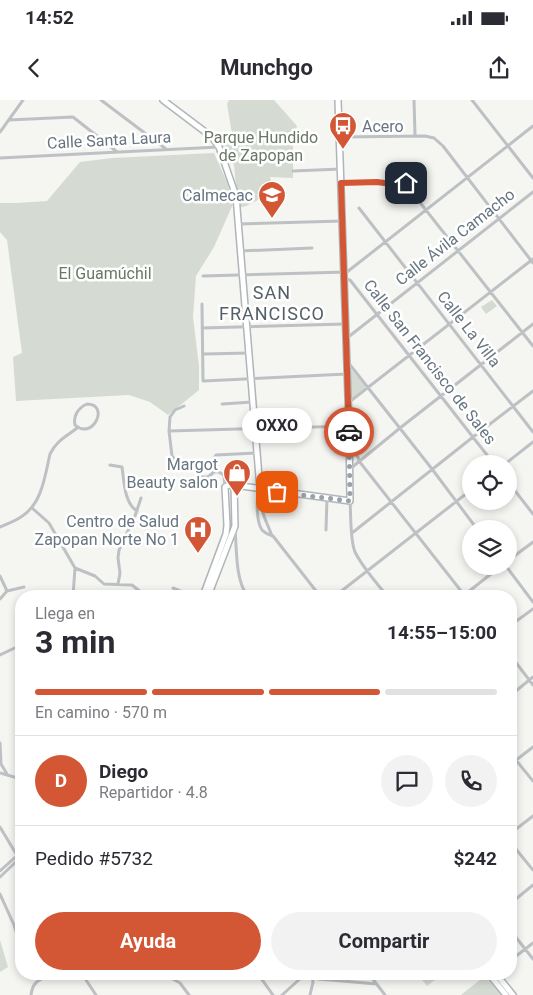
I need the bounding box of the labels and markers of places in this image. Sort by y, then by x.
bus stop icon: Acero [328,111,358,150]
place label: Acero [362,117,404,136]
pin [385,162,427,204]
school or university icon: Calmecac [257,180,287,219]
place label: Calmecac [182,186,253,205]
callout: OXXO [242,407,312,442]
place label: Margot Beauty salon [126,455,218,492]
shop icon: Margot Beauty salon [222,458,252,497]
pin [256,471,298,513]
place label: Centro de Salud Zapopan Norte No 1 [35,512,179,549]
hospital icon: Centro de Salud Zapopan Norte No 1 [183,515,213,554]

